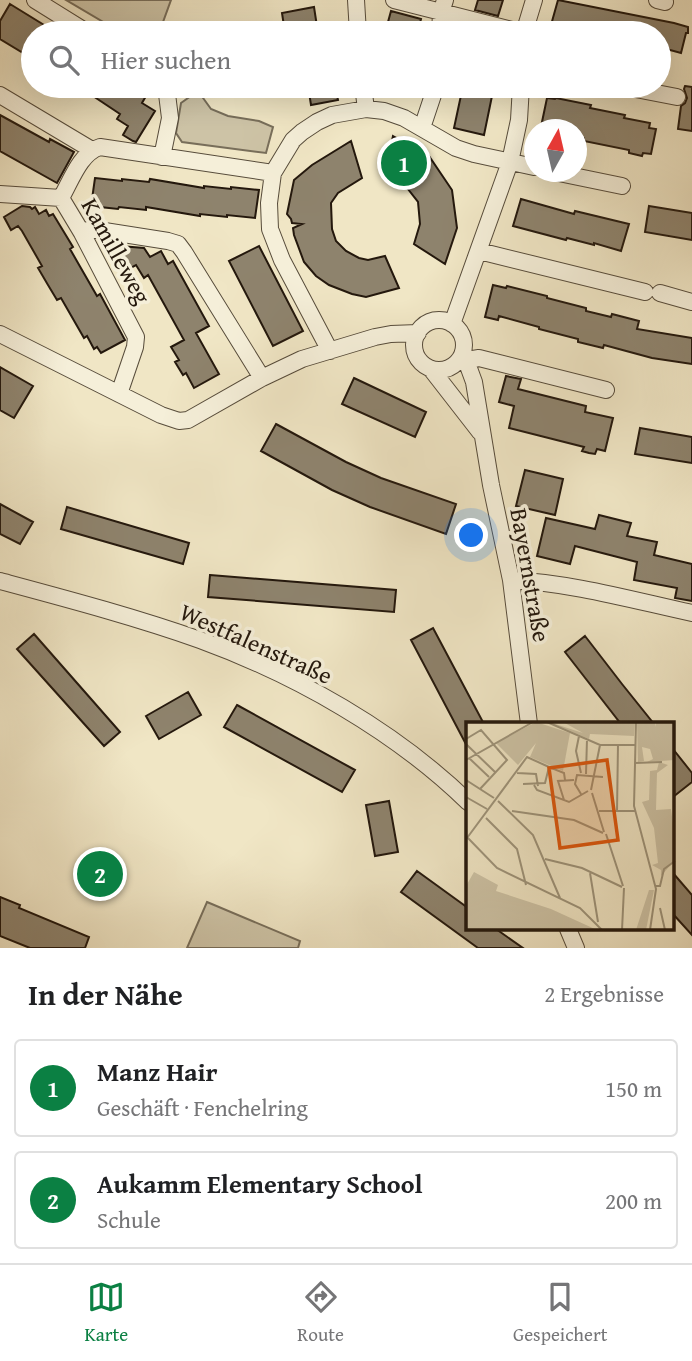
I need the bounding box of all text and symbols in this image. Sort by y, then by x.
search box [21,21,671,98]
text: Hier suchen [101,40,231,79]
icon: search [45,41,83,79]
north arrow [524,119,587,182]
pin: 1 [381,137,427,189]
street label: Kamilleweg [73,191,160,310]
street label: Bayernstraße [502,505,559,645]
your location [454,518,488,552]
street label: Westfalenstraße [174,594,338,693]
inset map [466,722,674,930]
pin: 2 [77,848,123,900]
text: In der Nähe [28,972,183,1016]
text: 2 Ergebnisse [544,977,664,1010]
text: Manz Hair [97,1052,218,1091]
text: 1 [47,1072,59,1105]
text: 150 m [605,1072,662,1105]
text: Geschäft · Fenchelring [97,1091,308,1124]
text: Aukamm Elementary School [97,1164,423,1203]
text: 2 [47,1184,59,1217]
text: 200 m [605,1184,662,1217]
text: Schule [97,1203,161,1236]
tab: Karte [85,1278,128,1348]
tab: Route [297,1278,344,1348]
tab: Gespeichert [513,1278,607,1348]

